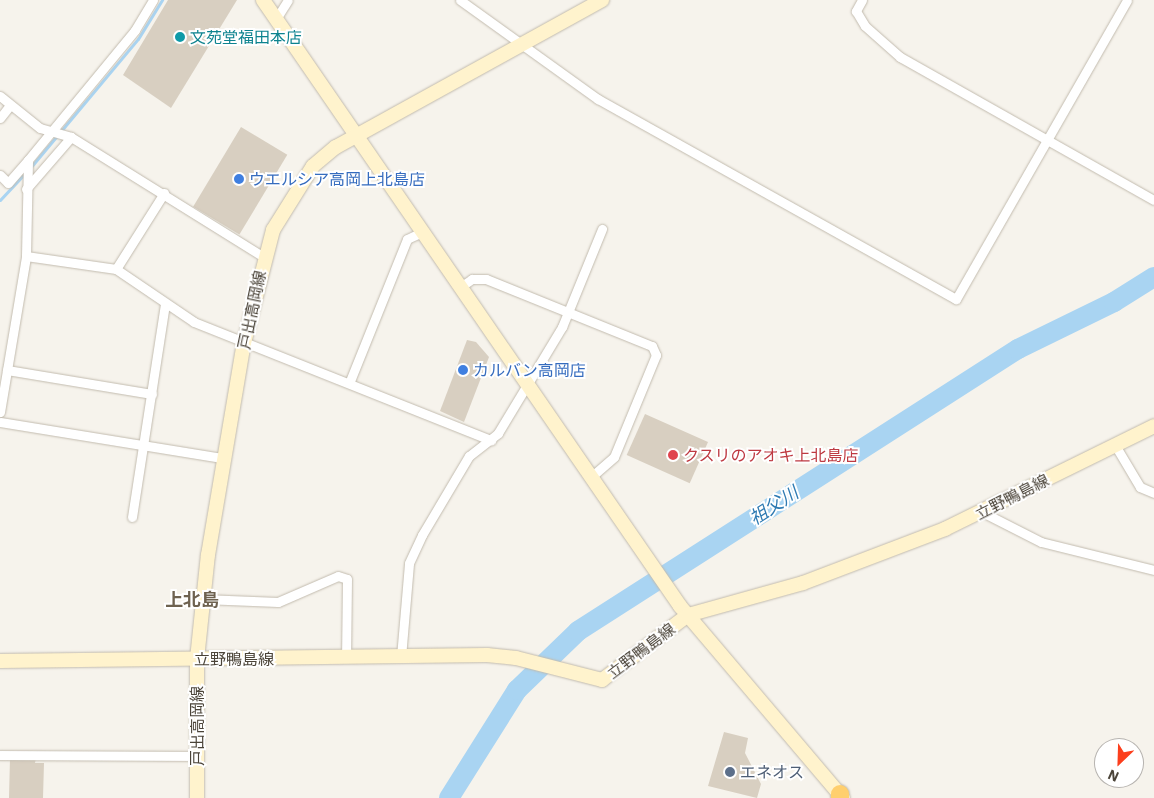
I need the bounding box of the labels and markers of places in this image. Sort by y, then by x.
place label: 文苑堂福田本店 [190,27,302,47]
marker: 文苑堂福田本店 [174,31,186,43]
place label: ウエルシア高岡上北島店 [249,169,425,189]
marker: ウエルシア高岡上北島店 [233,173,245,185]
place label: カルバン高岡店 [473,360,585,380]
marker: カルバン高岡店 [457,364,469,376]
place label: クスリのアオキ上北島店 [683,445,859,465]
marker: クスリのアオキ上北島店 [667,449,679,461]
place label: エネオス [740,762,804,782]
marker: エネオス [724,766,736,778]

